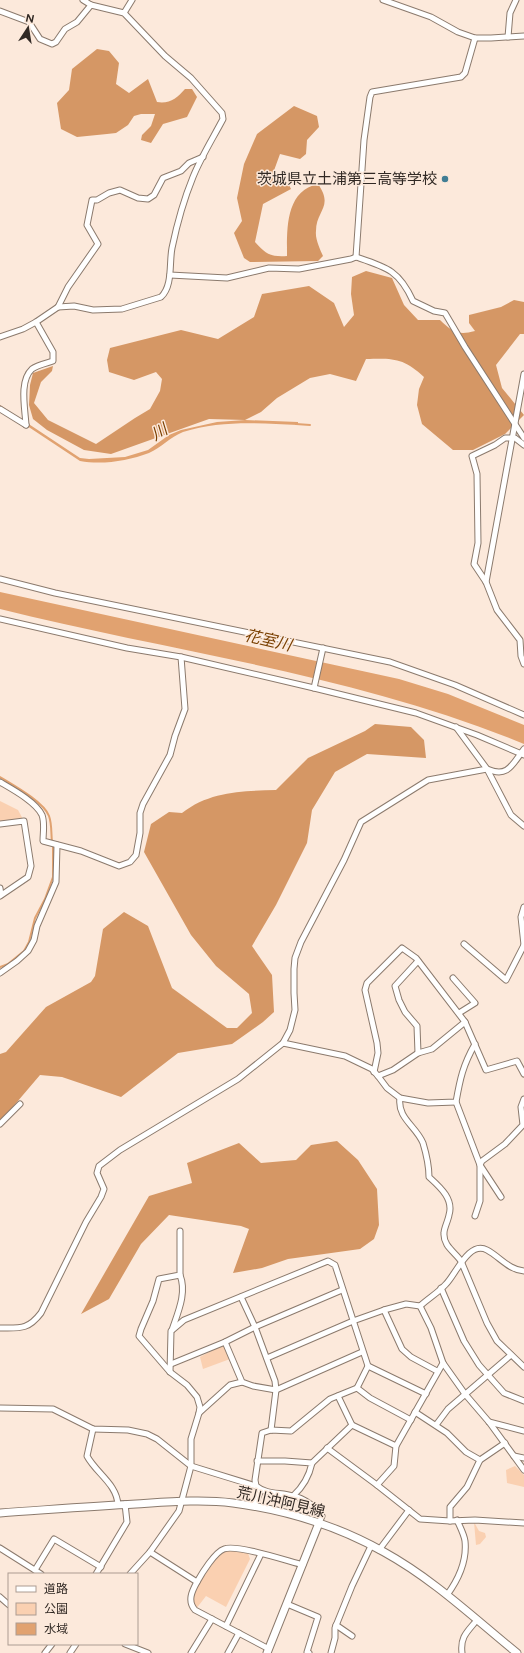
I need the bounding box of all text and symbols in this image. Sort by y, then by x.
north arrow [8,8,48,48]
text: N [24,11,35,26]
place label: 茨城県立土浦第三高等学校 [257,170,437,188]
marker: 茨城県立土浦第三高等学校 [440,174,450,184]
water label: 川 [147,419,172,444]
water label: 花室川 [242,625,295,655]
street label: 荒川沖阿見線 [235,1483,327,1521]
legend [8,1573,138,1645]
text: 道路 [44,1582,68,1596]
text: 公園 [44,1602,68,1616]
text: 水域 [44,1622,68,1636]

